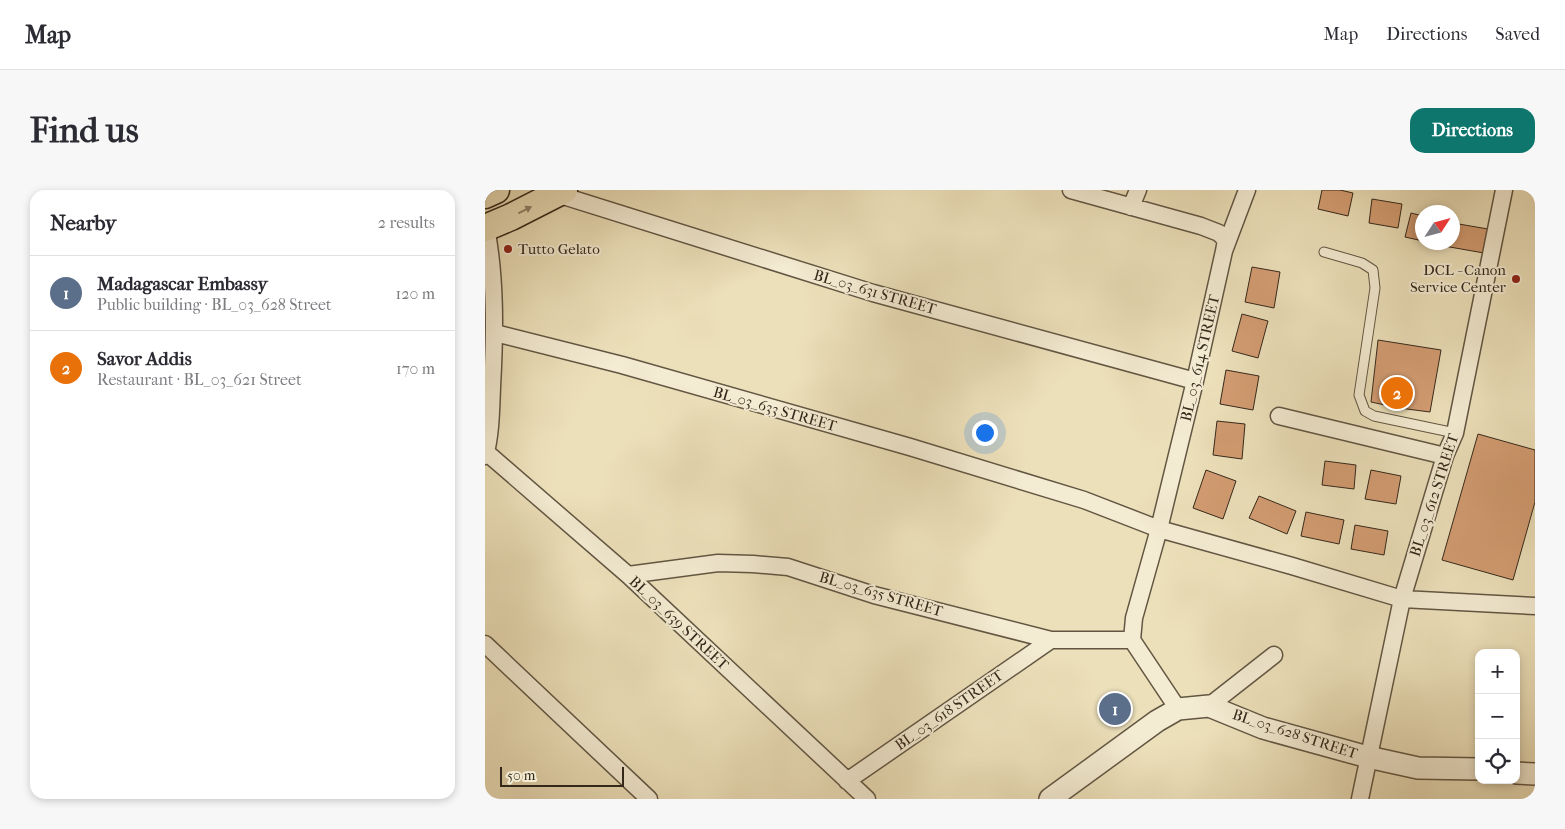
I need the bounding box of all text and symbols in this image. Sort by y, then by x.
text: Map [25,21,71,49]
text: Map [1324,24,1358,45]
text: Directions [1386,24,1467,45]
text: Saved [1495,24,1540,45]
button: Directions [1410,108,1535,153]
text: Find us [30,110,139,151]
north arrow [1415,205,1460,250]
one-way arrow [518,206,532,214]
text: Nearby [50,211,116,235]
text: 2 results [378,213,435,232]
place label: Tutto Gelato [518,240,600,258]
marker: Tutto Gelato [502,243,514,255]
place label: DCL - Canon Service Center [1410,261,1507,296]
street label: BL_03_631 STREET [812,266,939,318]
text: Madagascar Embassy [97,273,268,295]
marker: DCL - Canon Service Center [1510,273,1522,285]
text: 1 [63,284,69,303]
text: 120 m [396,284,435,303]
street label: BL_03_614 STREET [1177,292,1224,423]
text: Public building · BL_03_628 Street [97,295,332,314]
text: Savor Addis [97,348,192,370]
text: 2 [62,359,70,378]
text: 170 m [396,359,435,378]
text: Restaurant · BL_03_621 Street [97,370,302,389]
pin: 2 [1381,374,1413,412]
street label: BL_03_633 STREET [711,383,840,435]
your location [972,420,998,446]
street label: BL_03_612 STREET [1406,430,1463,559]
street label: BL_03_635 STREET [817,568,946,621]
street label: BL_03_639 STREET [626,572,733,674]
map controls [1475,649,1520,784]
button: + [1475,649,1520,694]
street label: BL_03_618 STREET [891,665,1007,754]
pin: 1 [1099,690,1131,728]
button: − [1475,694,1520,739]
street label: BL_03_628 STREET [1230,705,1361,763]
button: locate [1475,739,1520,784]
scale bar [500,764,624,787]
text: 50 m [507,767,535,784]

